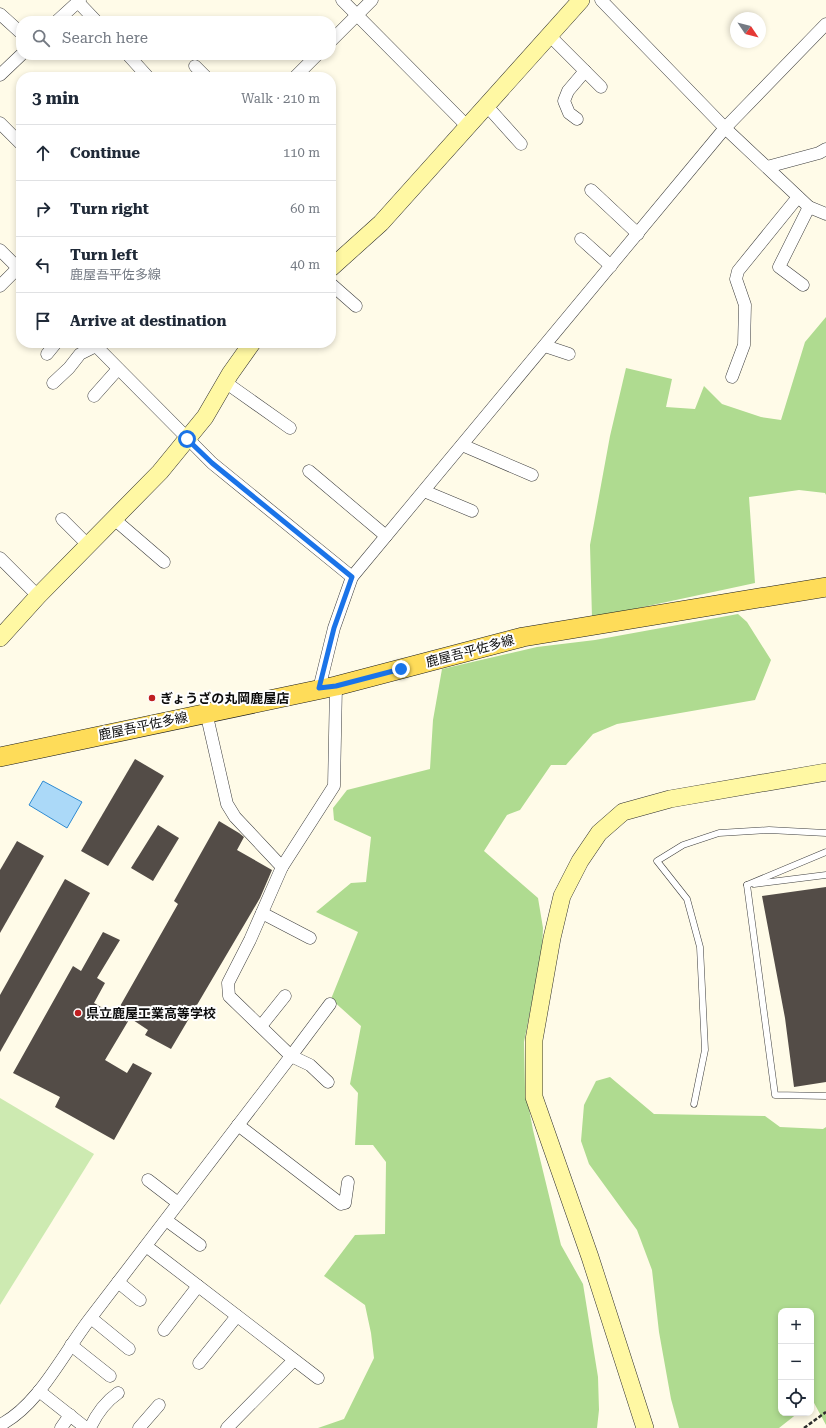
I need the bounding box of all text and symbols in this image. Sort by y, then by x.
north arrow [730,12,766,48]
search box [16,16,336,60]
icon: search [30,27,52,49]
text: Search here [62,29,148,47]
text: 3 min [32,88,79,108]
text: Walk · 210 m [241,91,320,106]
icon: ahead [32,142,54,164]
text: Continue [70,144,140,162]
text: 110 m [283,145,320,160]
icon: right [32,198,54,220]
text: Turn right [70,200,149,218]
text: 60 m [290,201,320,216]
text: Turn left [70,246,138,264]
icon: left [32,254,54,276]
text: 40 m [290,257,320,272]
text: 鹿屋吾平佐多線 [70,267,161,282]
icon: arrive [32,310,54,332]
text: Arrive at destination [70,312,226,330]
route start [178,430,196,448]
street label: 鹿屋吾平佐多線 [424,632,516,670]
route end [392,660,410,678]
place label: ぎょうざの丸岡鹿屋店 [160,691,289,706]
marker: ぎょうざの丸岡鹿屋店 [147,693,157,703]
street label: 鹿屋吾平佐多線 [97,709,189,743]
place label: 県立鹿屋工業高等学校 [86,1006,216,1021]
marker: 県立鹿屋工業高等学校 [73,1008,83,1018]
map controls [778,1308,814,1416]
button: + [778,1308,814,1344]
button: − [778,1344,814,1380]
button: locate [778,1380,814,1416]

